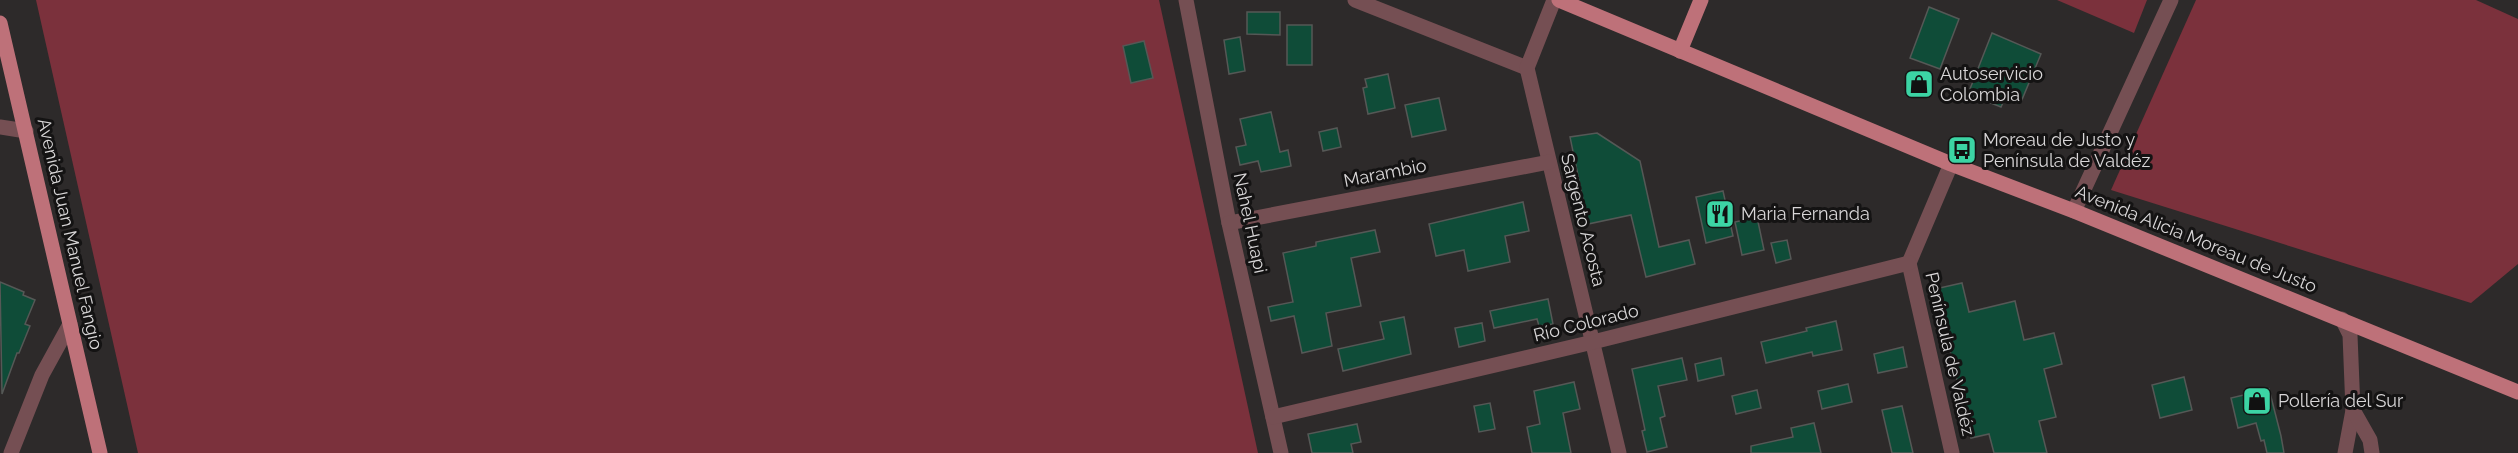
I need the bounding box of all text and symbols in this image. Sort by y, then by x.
place label: Autoservicio Colombia [1940,63,2043,105]
shop icon: Autoservicio Colombia [1903,68,1935,100]
street label: Avenida Juan Manuel Fangio [34,116,107,352]
place label: Moreau de Justo y Península de Valdéz [1983,129,2151,171]
bus stop icon: Moreau de Justo y Península de Valdéz [1946,134,1978,166]
street label: Sargento Acosta [1557,151,1610,289]
street label: Marambio [1342,154,1428,191]
street label: Nahel Huapi [1230,171,1271,275]
street label: Avenida Alicia Moreau de Justo [2072,180,2320,297]
restaurant icon: Maria Fernanda [1704,198,1736,230]
place label: Maria Fernanda [1741,203,1870,224]
street label: Península de Valdéz [1921,270,1980,438]
street label: Río Colorado [1531,299,1641,346]
shop icon: Pollería del Sur [2241,385,2273,417]
place label: Pollería del Sur [2278,390,2404,411]

